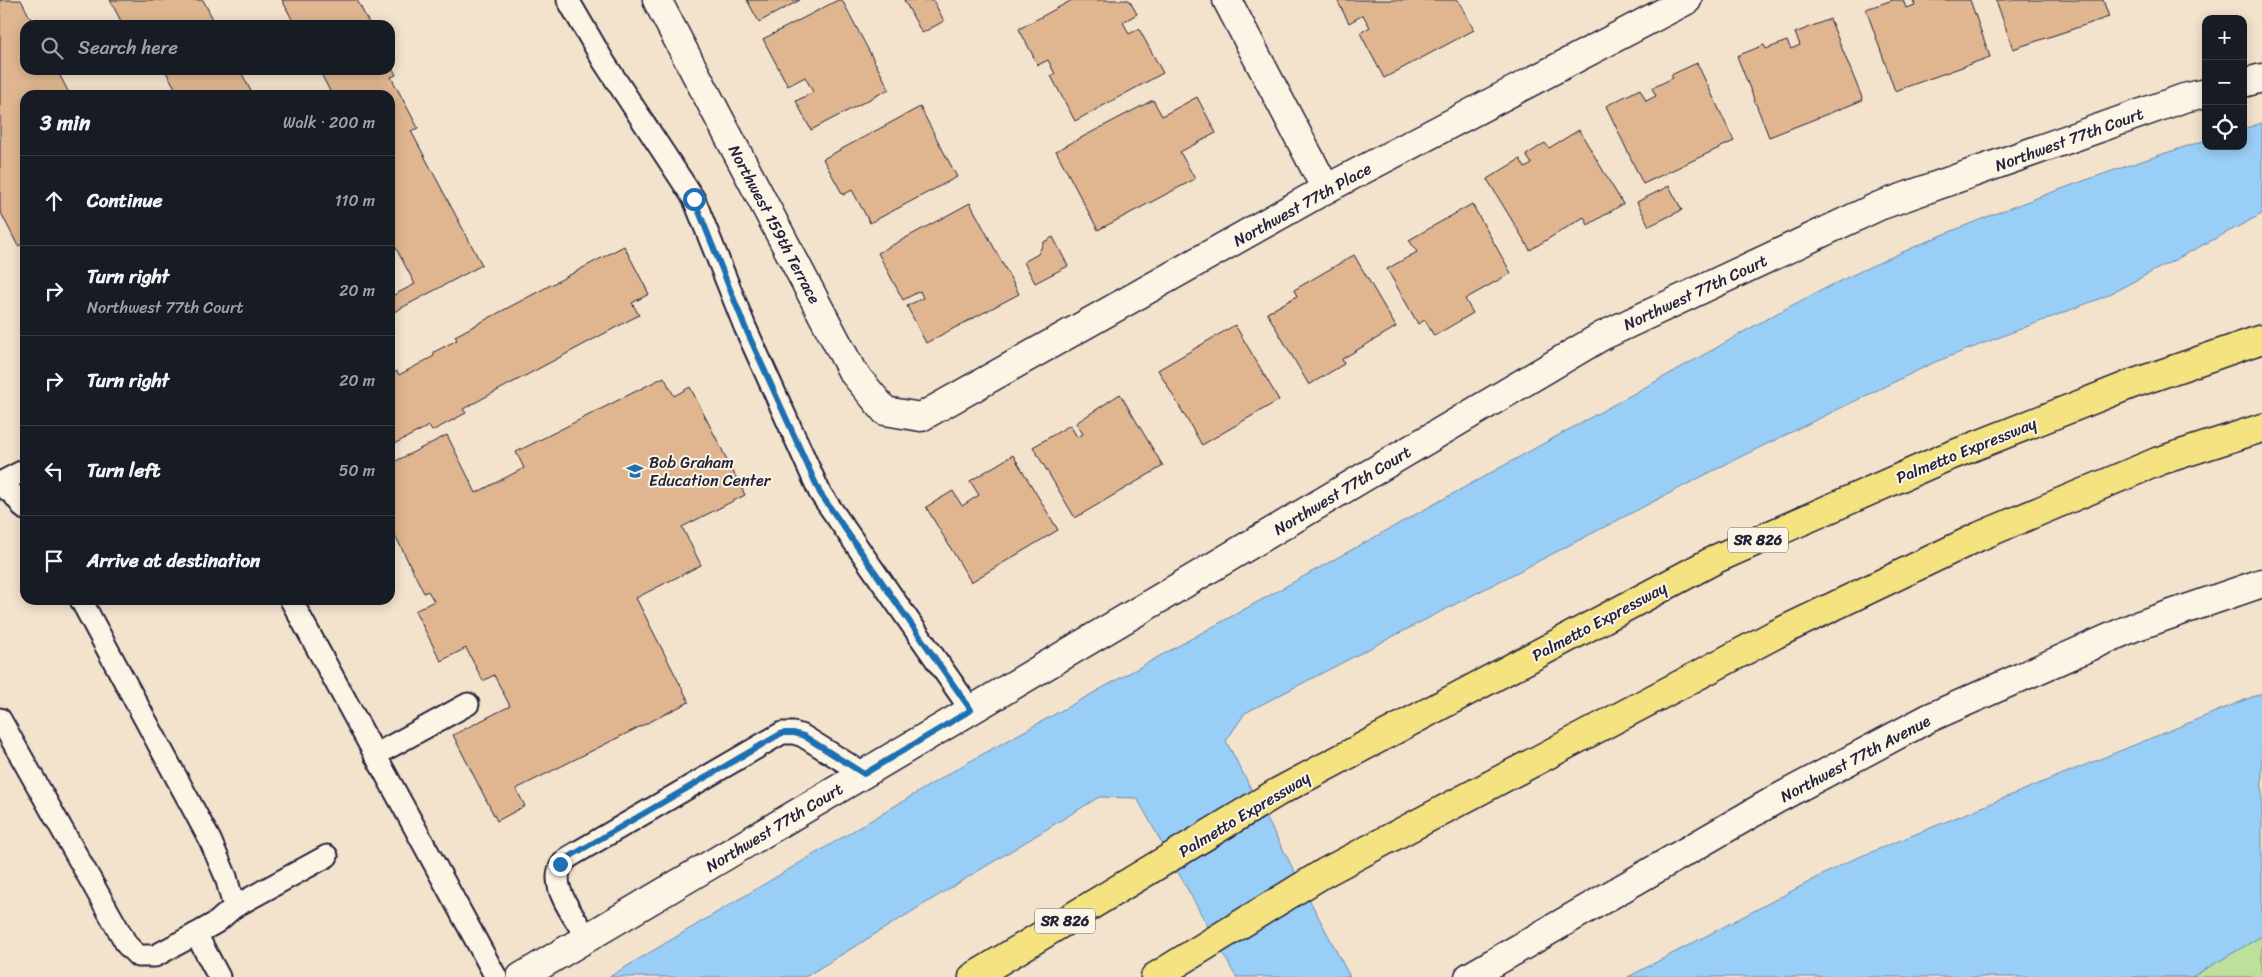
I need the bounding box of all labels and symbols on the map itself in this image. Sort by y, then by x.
street label: Northwest 77th Court [1991,99,2148,180]
street label: Northwest 159th Terrace [720,139,829,309]
street label: Northwest 77th Place [1228,154,1377,255]
route start [683,188,706,211]
street label: Northwest 77th Court [1618,246,1772,339]
street label: Palmetto Expressway [1891,409,2042,492]
street label: Northwest 77th Court [1268,438,1417,543]
place label: Bob Graham Education Center [649,448,772,495]
school or university icon: Bob Graham Education Center [625,461,645,481]
road number: SR 826 [1728,528,1788,552]
street label: Palmetto Expressway [1526,573,1673,669]
street label: Northwest 77th Avenue [1775,706,1936,811]
street label: Palmetto Expressway [1173,763,1317,865]
street label: Northwest 77th Court [700,775,849,880]
route end [549,853,572,876]
road number: SR 826 [1035,908,1095,934]

